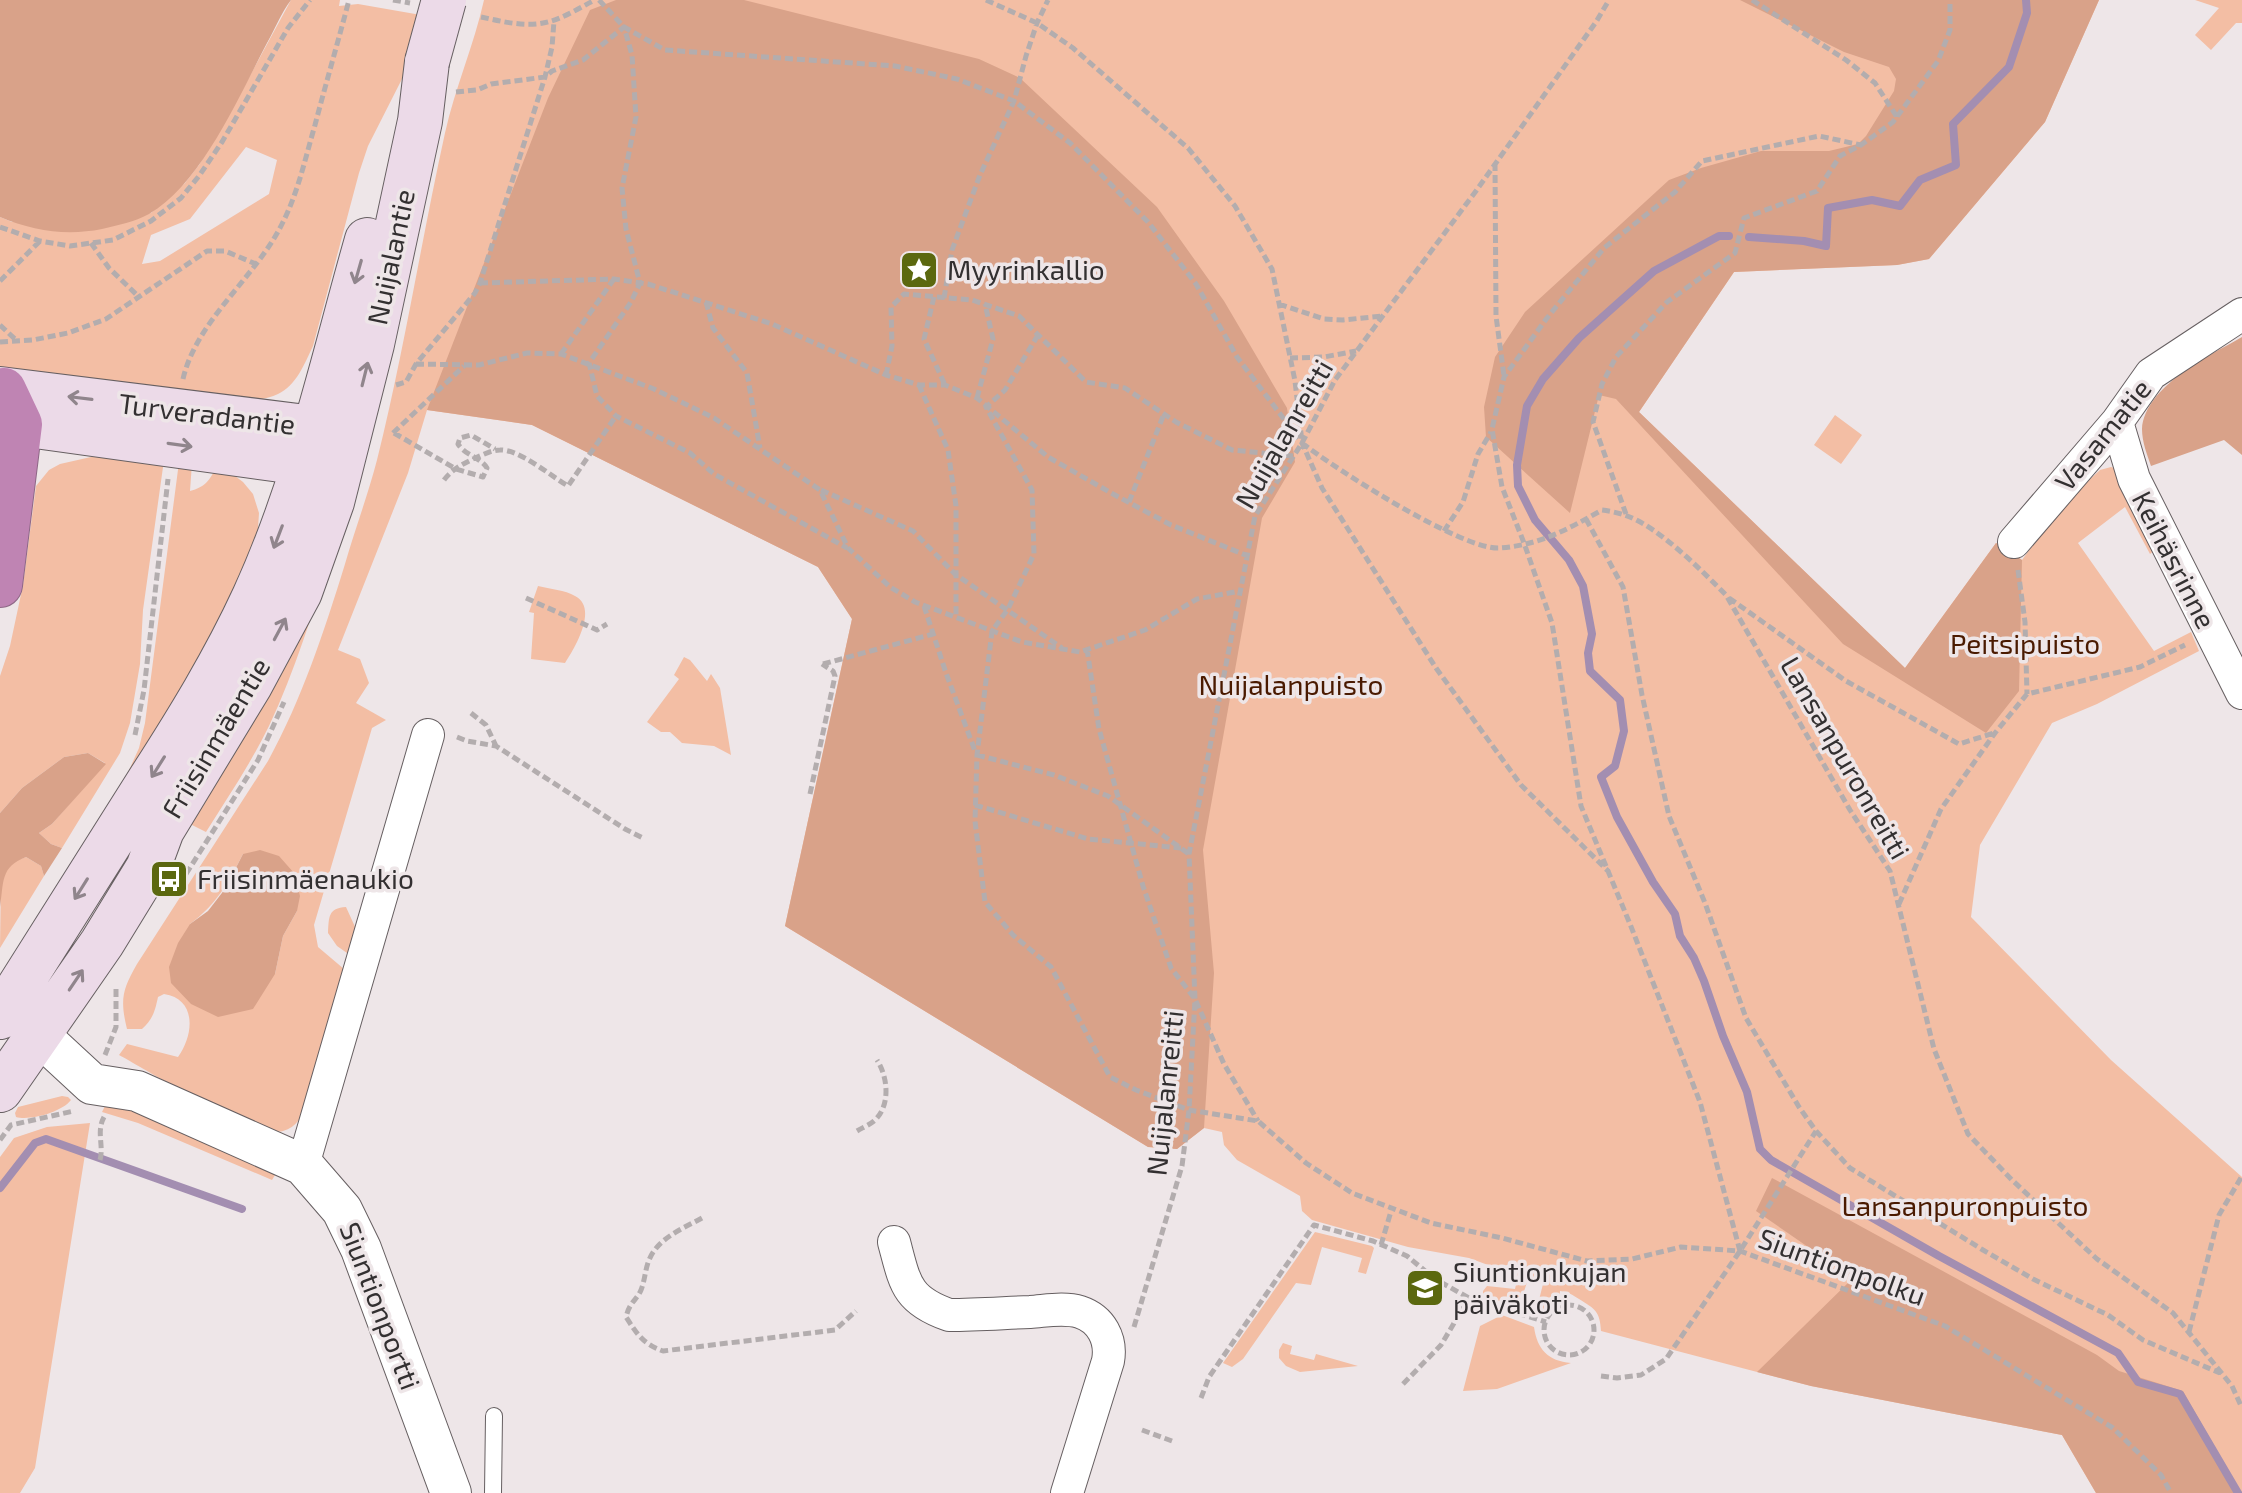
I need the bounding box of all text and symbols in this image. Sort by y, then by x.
street label: Nuijalantie [359,186,421,328]
place icon: Myyrinkallio [898,249,940,291]
place label: Myyrinkallio [947,252,1105,286]
one-way arrow [350,259,364,284]
street label: Nuijalanreitti [1227,353,1339,514]
one-way arrow [358,361,373,387]
street label: Vasamatie [2047,372,2158,497]
street label: Turveradantie [117,385,297,441]
one-way arrow [68,390,93,405]
one-way arrow [166,438,193,453]
street label: Keihäsrinne [2126,485,2224,634]
one-way arrow [270,524,284,549]
one-way arrow [272,618,288,641]
park label: Peitsipuisto [1950,626,2100,660]
street label: Lansanpuronreitti [1774,650,1918,865]
street label: Friisinmäentie [154,651,276,824]
park label: Nuijalanpuisto [1199,667,1383,701]
one-way arrow [150,755,167,777]
bus stop icon: Friisinmäenaukio [148,858,190,900]
place label: Friisinmäenaukio [197,861,414,895]
one-way arrow [73,877,89,900]
one-way arrow [68,970,85,992]
street label: Nuijalanreitti [1138,1009,1190,1177]
park label: Lansanpuronpuisto [1841,1188,2089,1222]
street label: Siuntionportti [333,1217,428,1394]
street label: Siuntionpolku [1754,1220,1931,1312]
place label: Siuntionkujan päiväkoti [1453,1254,1627,1320]
school or university icon: Siuntionkujan päiväkoti [1404,1267,1446,1309]

